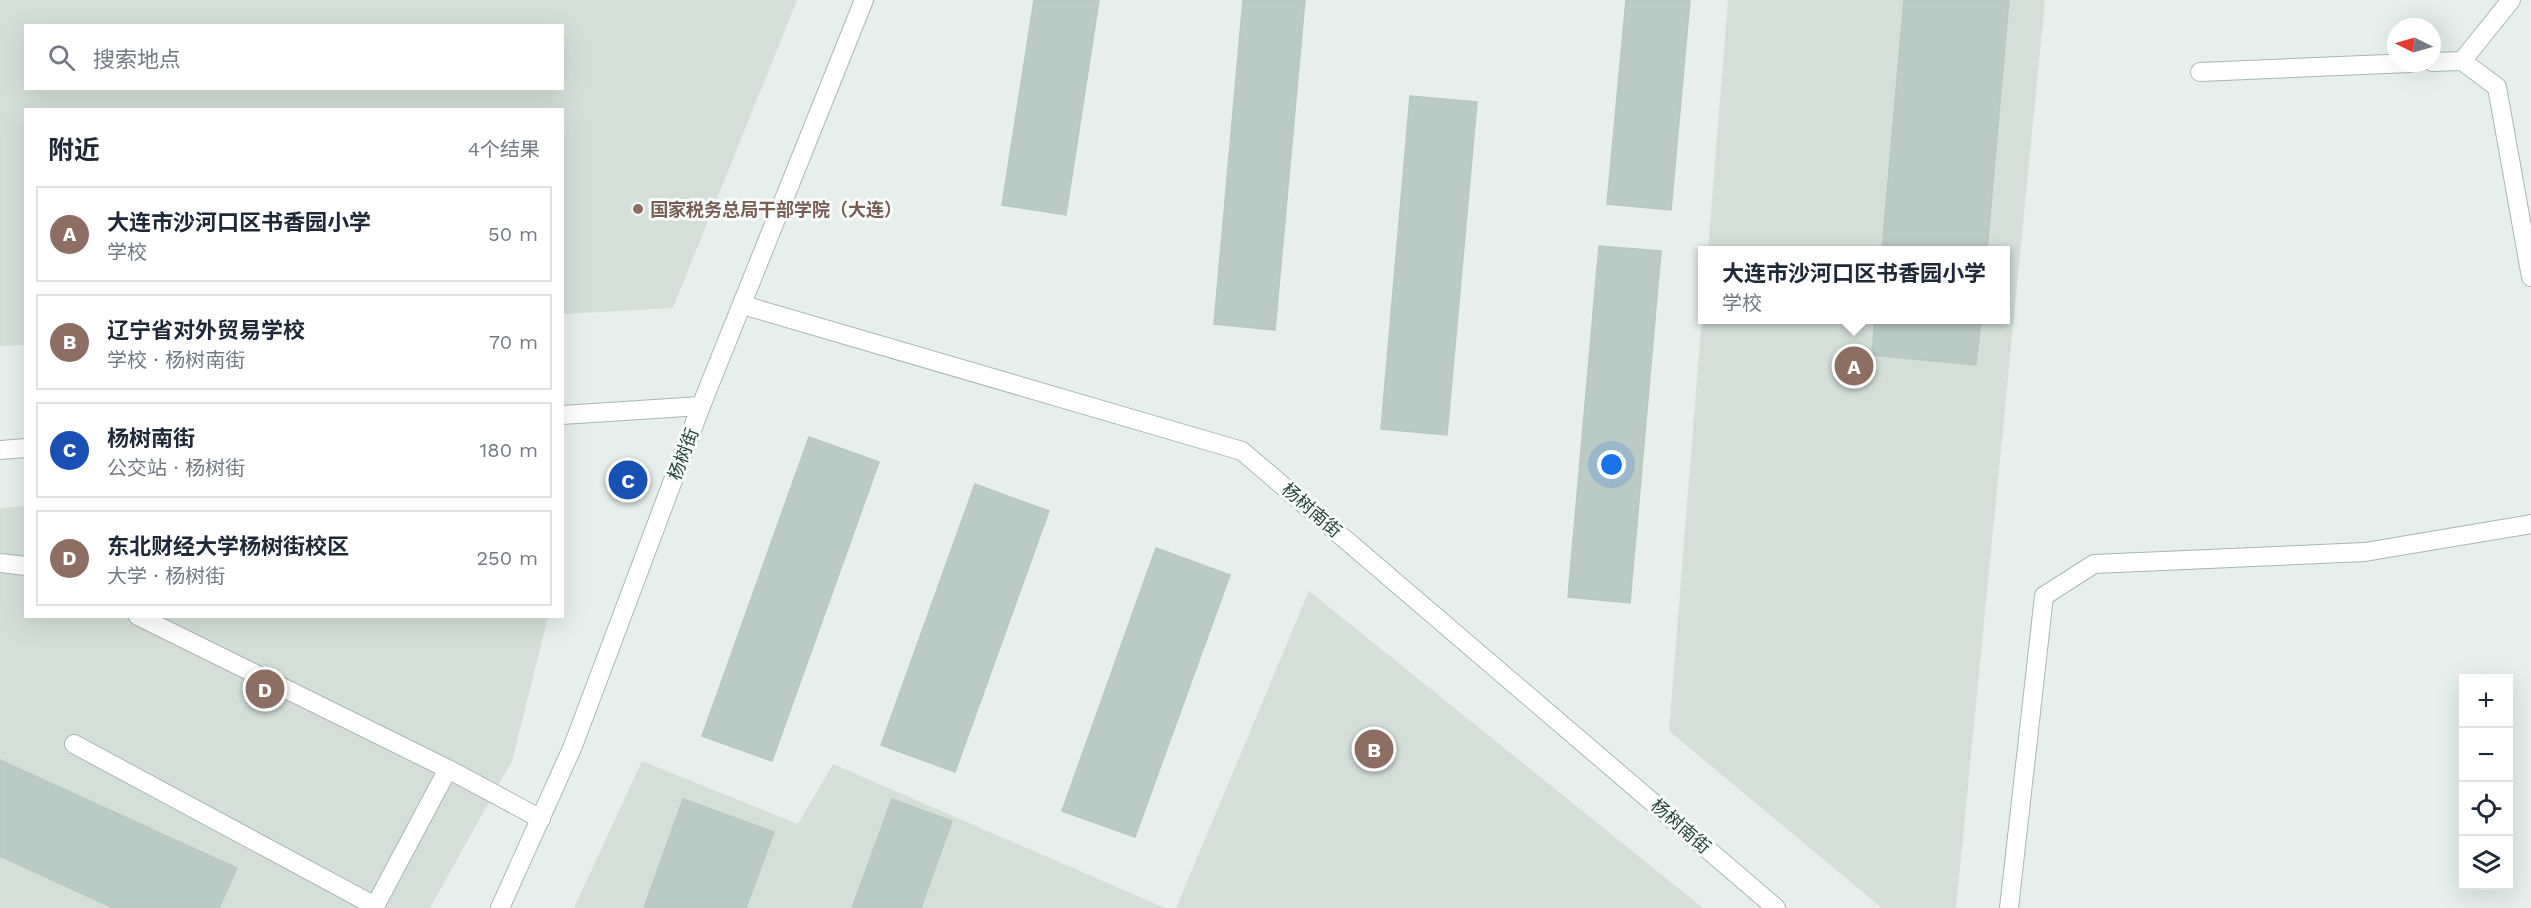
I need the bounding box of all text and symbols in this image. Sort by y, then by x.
north arrow [2387,18,2441,72]
search box [24,24,564,90]
icon: search [45,41,78,74]
text: 搜索地点 [93,47,181,72]
text: 附近 [48,135,100,165]
text: 4个结果 [468,137,540,161]
place label: 国家税务总局干部学院（大连） [650,199,902,220]
marker: 国家税务总局干部学院（大连） [631,202,645,216]
text: 大连市沙河口区书香园小学 [107,210,371,235]
text: A [63,222,76,246]
text: 50 m [488,222,538,246]
text: 学校 [107,240,147,264]
popup [1698,246,2010,324]
text: 大连市沙河口区书香园小学 [1722,261,1986,286]
text: 学校 [1722,291,1762,315]
text: 辽宁省对外贸易学校 [107,318,305,343]
text: B [63,330,76,354]
text: 70 m [489,330,538,354]
pin: A [1834,344,1874,388]
text: 学校 · 杨树南街 [107,348,245,372]
street label: 杨树街 [664,425,702,483]
text: 杨树南街 [107,426,195,451]
text: C [63,438,76,462]
text: 180 m [480,438,538,462]
your location [1597,450,1626,479]
text: 公交站 · 杨树街 [107,456,245,480]
pin: C [608,458,648,502]
street label: 杨树南街 [1278,478,1346,542]
text: 东北财经大学杨树街校区 [107,534,349,559]
text: D [62,546,77,570]
text: 250 m [476,546,538,570]
text: 大学 · 杨树街 [107,564,225,588]
pin: D [246,666,284,712]
map controls [2459,674,2513,890]
button: + [2459,674,2513,728]
pin: B [1354,726,1394,771]
button: − [2459,728,2513,782]
button: locate [2459,782,2513,836]
street label: 杨树南街 [1647,794,1715,858]
button: layers [2459,836,2513,890]

